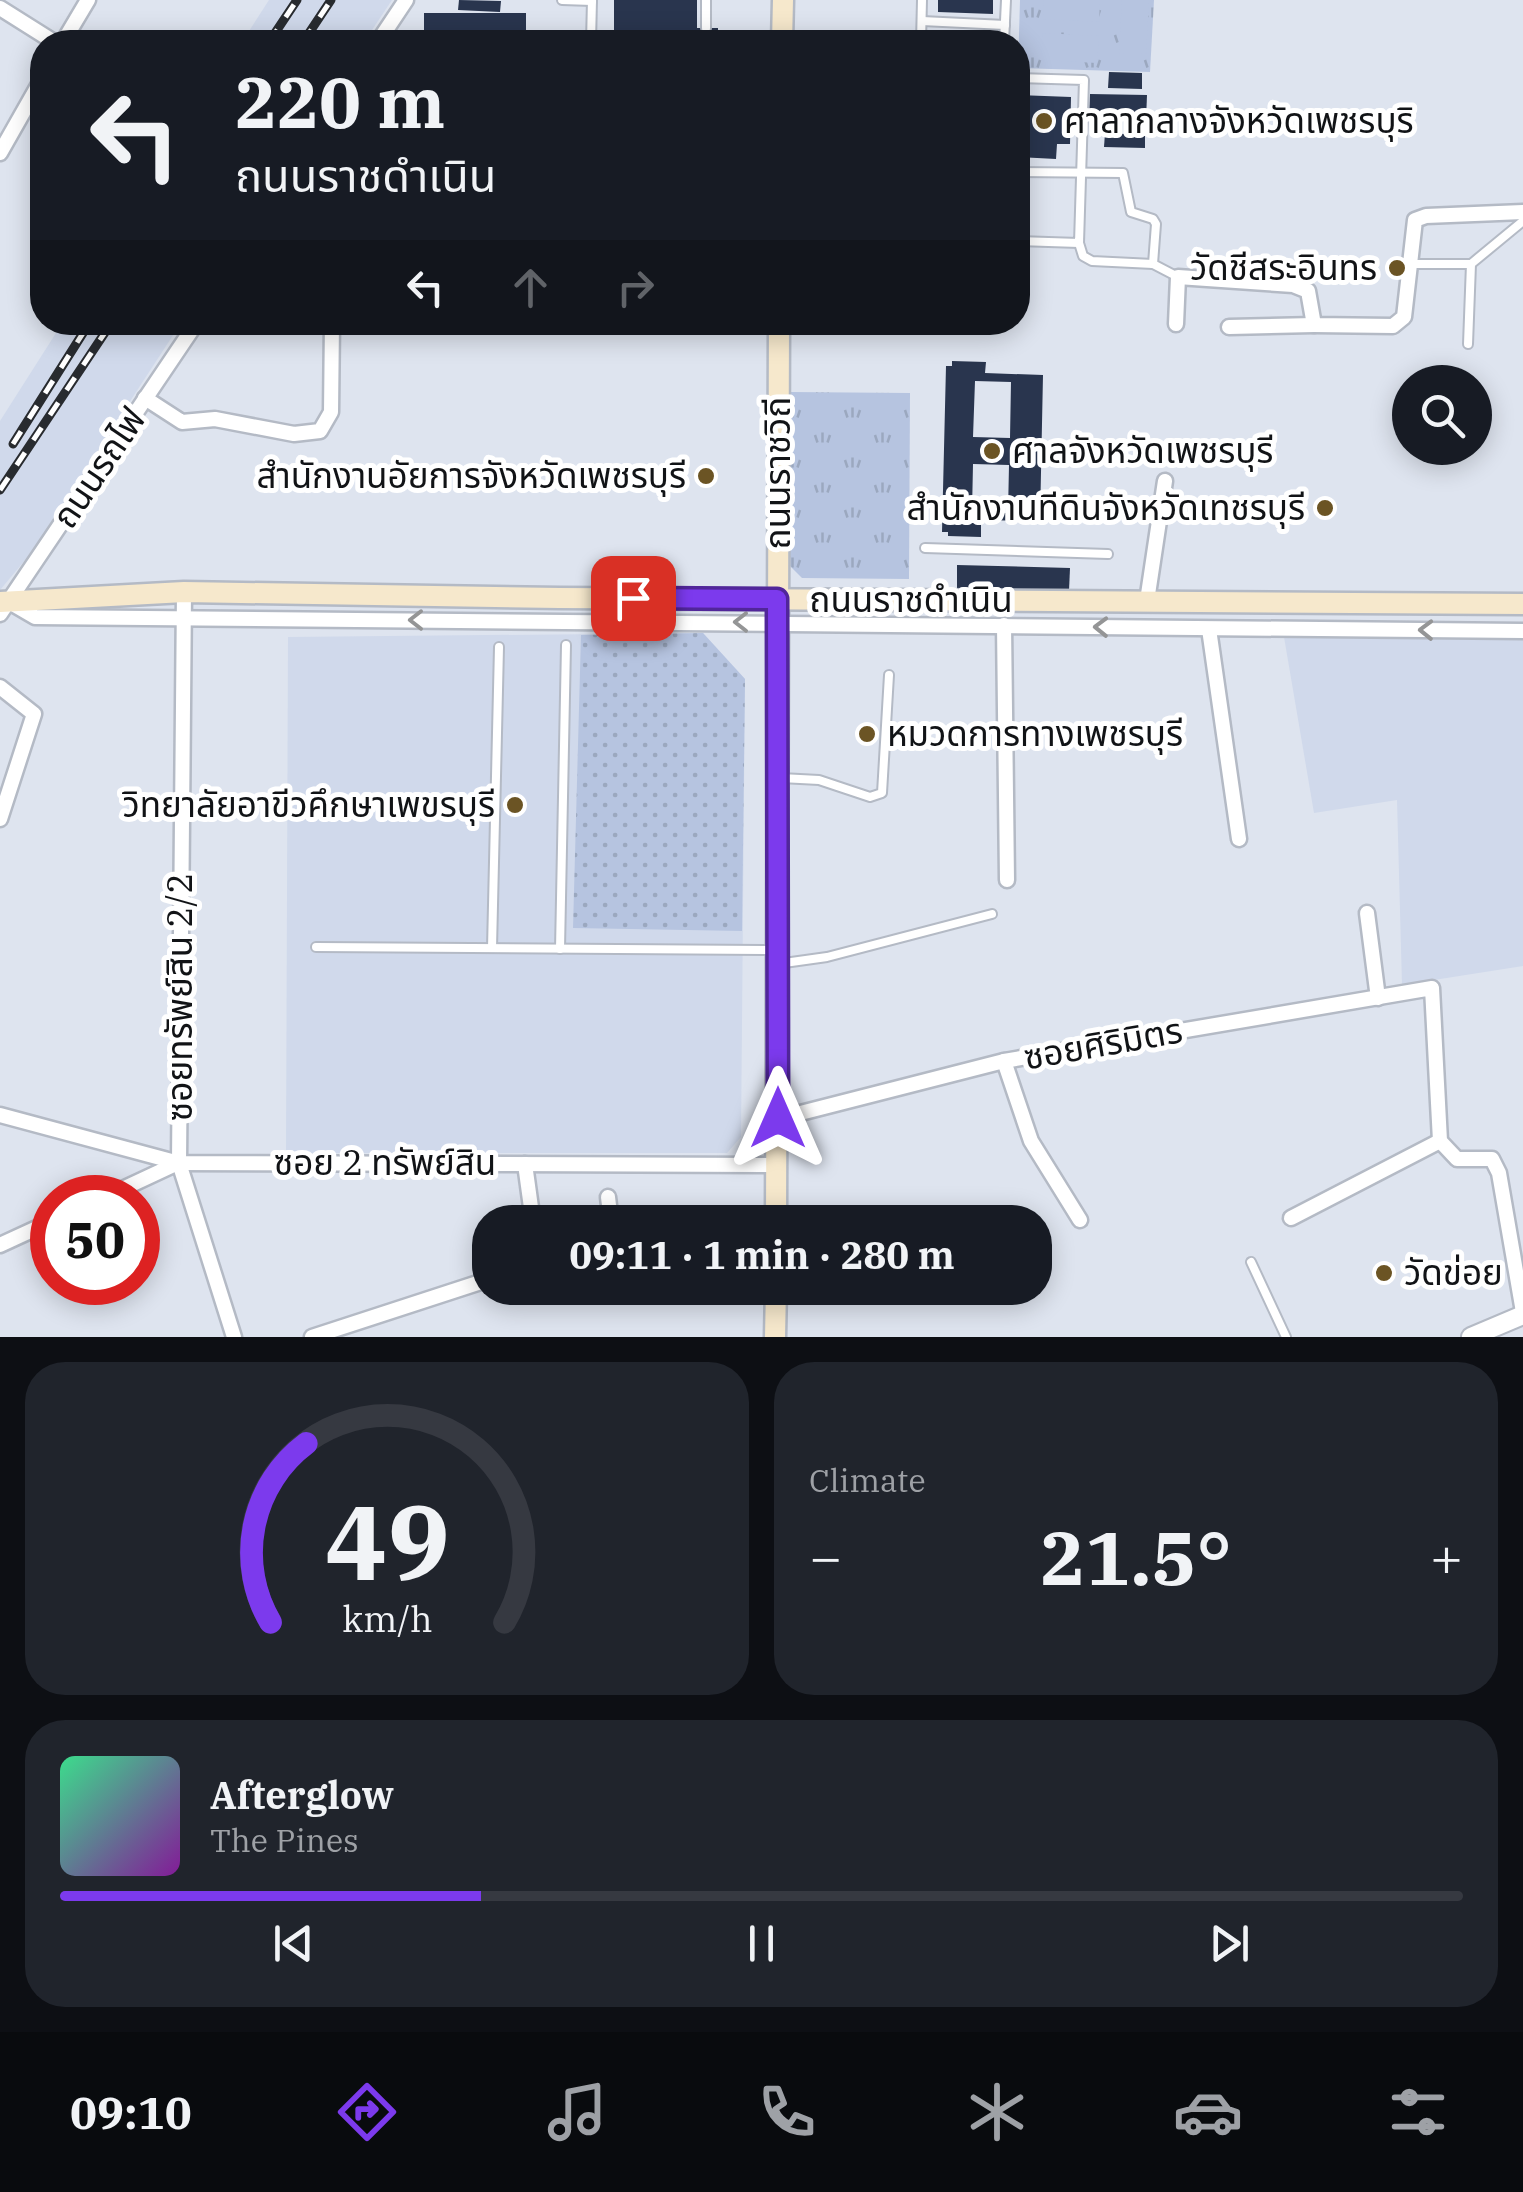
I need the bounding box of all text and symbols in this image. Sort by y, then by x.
text: 220 m [235,56,445,147]
icon: left [70,70,200,200]
place label: ศาลากลางจังหวัดเพชรบุริ [1064,97,1414,143]
marker: ศาลากลางจังหวัดเพชรบุริ [1033,110,1055,132]
text: ถนนราชดำเนิน [235,146,496,204]
place label: วัดชีสระอินทร [1190,244,1377,290]
marker: วัดชีสระอินทร [1386,257,1408,279]
icon: left [398,260,453,315]
icon: ahead [503,260,558,315]
icon: right [608,260,663,315]
map controls [1392,365,1492,465]
button: search [1392,365,1492,465]
street label: ถนนราชวิถี [754,397,800,549]
street label: ถนนรถไฟ [41,398,155,537]
place label: ศาลจังหวัดเพชรบุรี [1012,427,1273,473]
marker: ศาลจังหวัดเพชรบุรี [981,440,1003,462]
place label: สำนักงานอัยการจังหวัดเพชรบุรี [256,452,686,498]
marker: สำนักงานอัยการจังหวัดเพชรบุรี [695,465,717,487]
place label: สำนักงานทีดินจังหวัดเทชรบุรี [907,484,1305,530]
marker: สำนักงานทีดินจังหวัดเทชรบุรี [1314,497,1336,519]
pin [591,556,676,641]
icon: arrive [606,571,661,626]
street label: ถนนราชดำเนิน [809,576,1013,622]
one-way arrow [407,609,422,631]
one-way arrow [732,611,748,633]
one-way arrow [1092,616,1108,637]
one-way arrow [1417,619,1433,640]
place label: หมวดการทางเพชรบุรี [887,710,1183,756]
marker: หมวดการทางเพชรบุรี [856,723,878,745]
place label: วิทยาลัยอาขีวคึกษาเพขรบุรี [122,781,495,827]
marker: วิทยาลัยอาขีวคึกษาเพขรบุรี [504,794,526,816]
street label: ซอยทรัพย์สิน 2/2 [156,873,202,1121]
street label: ซอยศิริมิตร [1020,1006,1186,1080]
position arrow [726,1066,830,1170]
street label: ซอย 2 ทรัพย์สิน [274,1139,496,1185]
speed limit sign: 50 [30,1175,160,1305]
text: 09:11 · 1 min · 280 m [569,1230,955,1279]
place label: วัดข่อย [1404,1249,1503,1295]
marker: วัดข่อย [1373,1262,1395,1284]
text: Climate [809,1459,926,1501]
text: 49 [325,1473,449,1609]
text: 21.5° [1040,1508,1232,1606]
text: − [809,1521,842,1592]
text: + [1430,1521,1463,1592]
text: km/h [342,1595,432,1642]
text: Afterglow [210,1770,394,1819]
text: The Pines [210,1819,359,1861]
icon: previous [266,1916,321,1971]
icon: pause [734,1916,789,1971]
icon: next [1202,1916,1257,1971]
icon: directions [332,2077,402,2147]
icon: music [542,2077,612,2147]
icon: phone [752,2077,822,2147]
icon: climate [962,2077,1032,2147]
icon: car [1173,2077,1243,2147]
icon: filters [1383,2077,1453,2147]
text: 09:10 [70,2083,192,2141]

